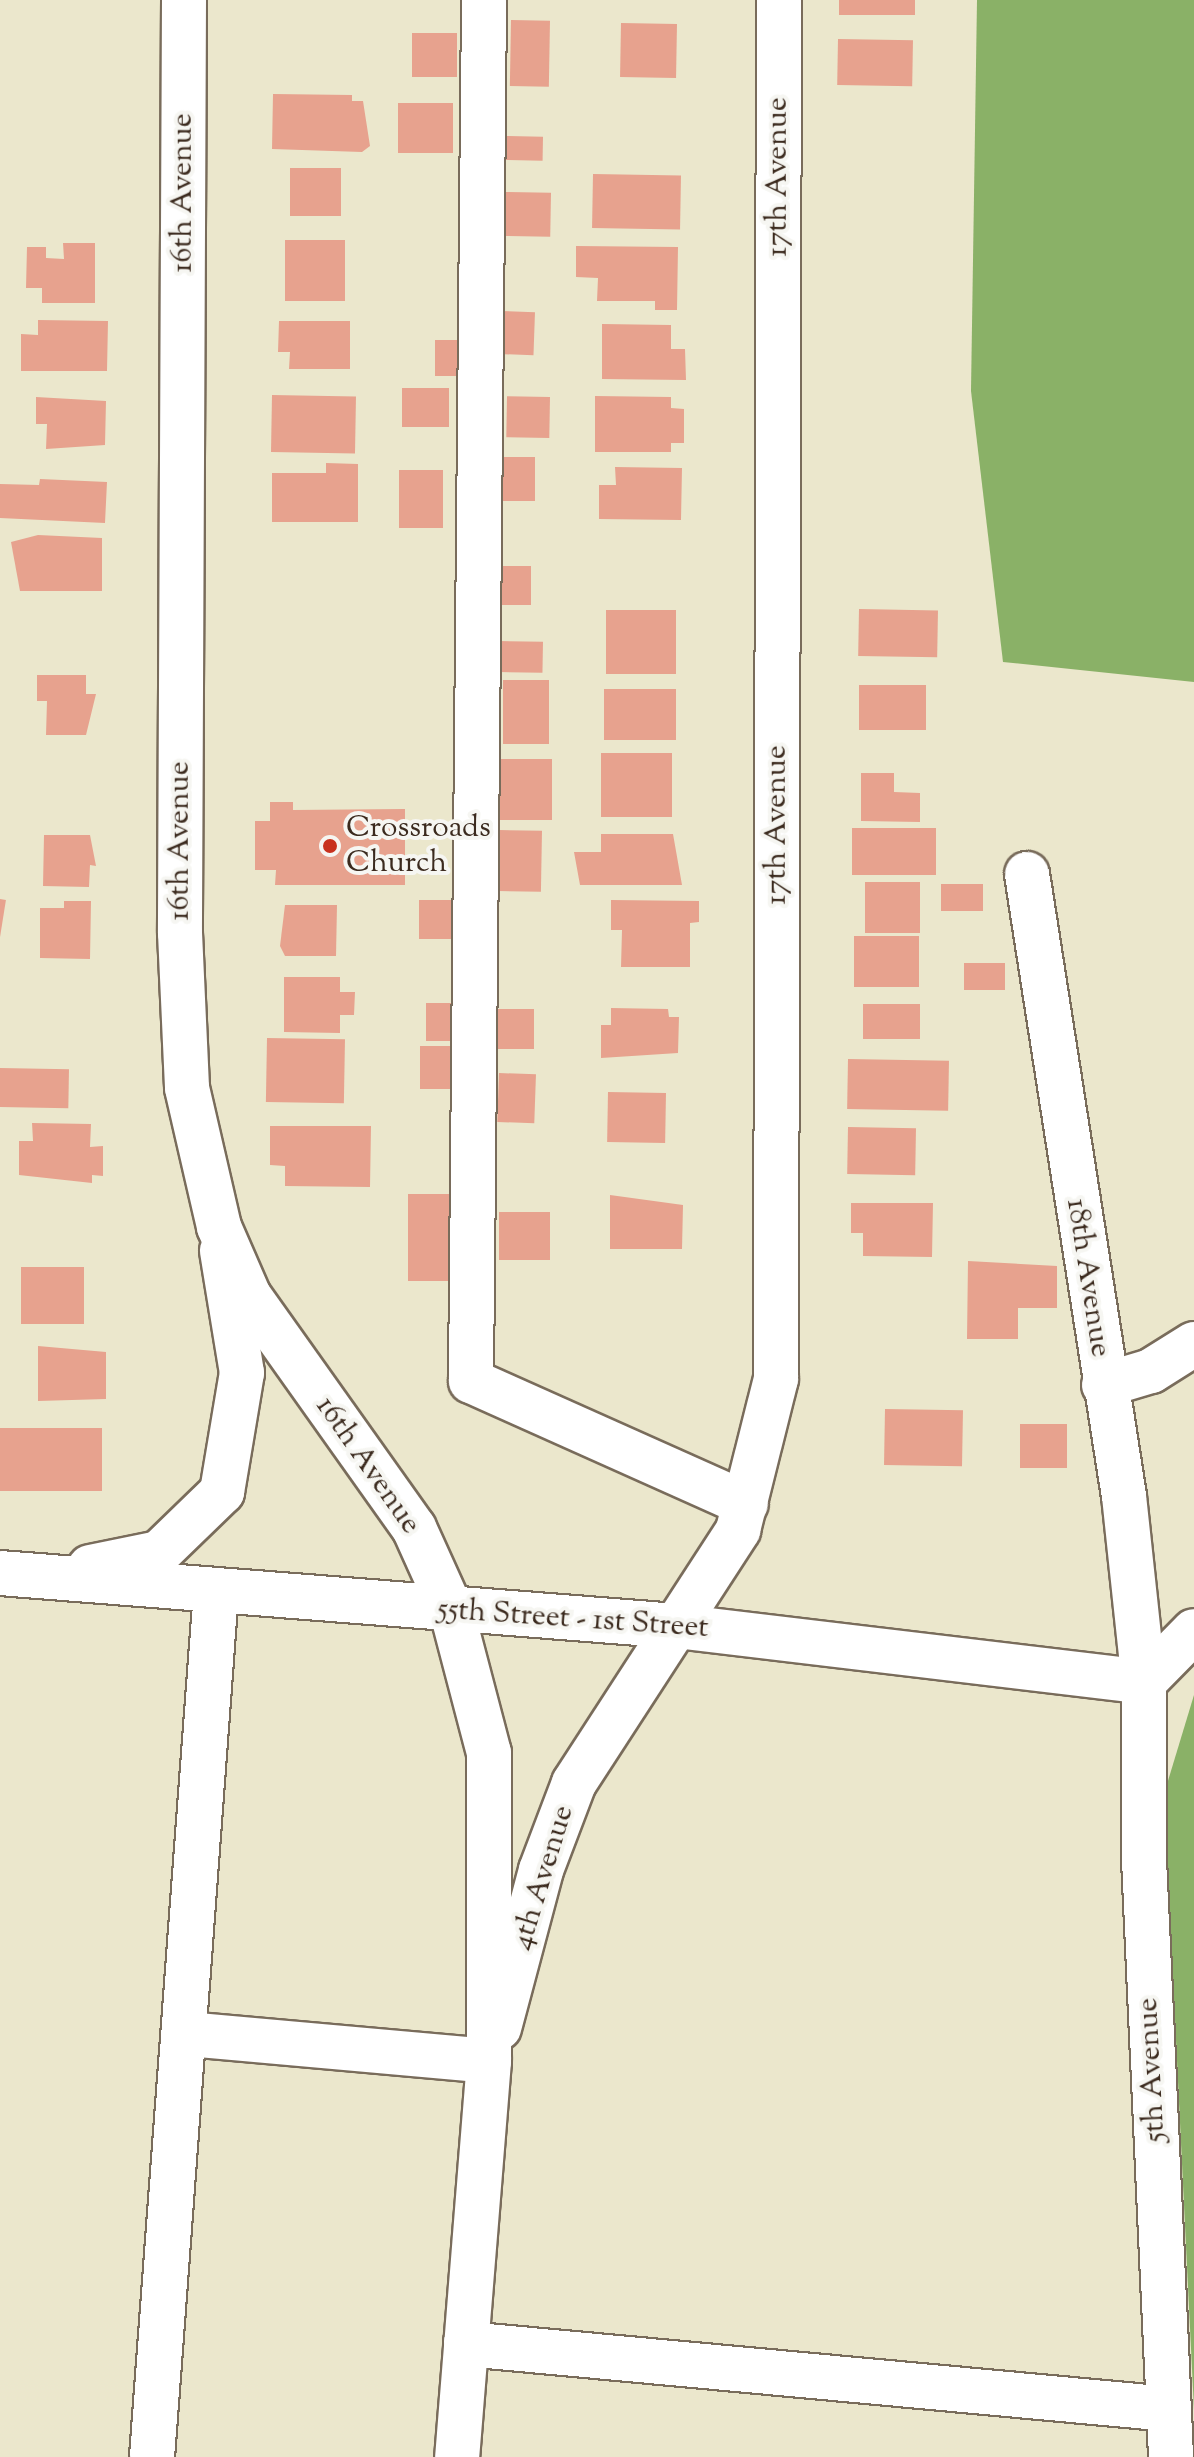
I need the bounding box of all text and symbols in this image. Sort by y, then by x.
street label: 17th Avenue [761,97,797,257]
street label: 16th Avenue [166,113,202,273]
street label: 17th Avenue [760,745,796,905]
street label: 16th Avenue [163,761,199,921]
place label: Crossroads Church [346,811,491,882]
marker: Crossroads Church [321,837,339,855]
street label: 18th Avenue [1057,1196,1117,1360]
street label: 16th Avenue [307,1390,427,1542]
street label: 55th Street - 1st Street [436,1593,710,1647]
street label: 4th Avenue [505,1801,583,1955]
street label: 5th Avenue [1131,1997,1175,2143]

